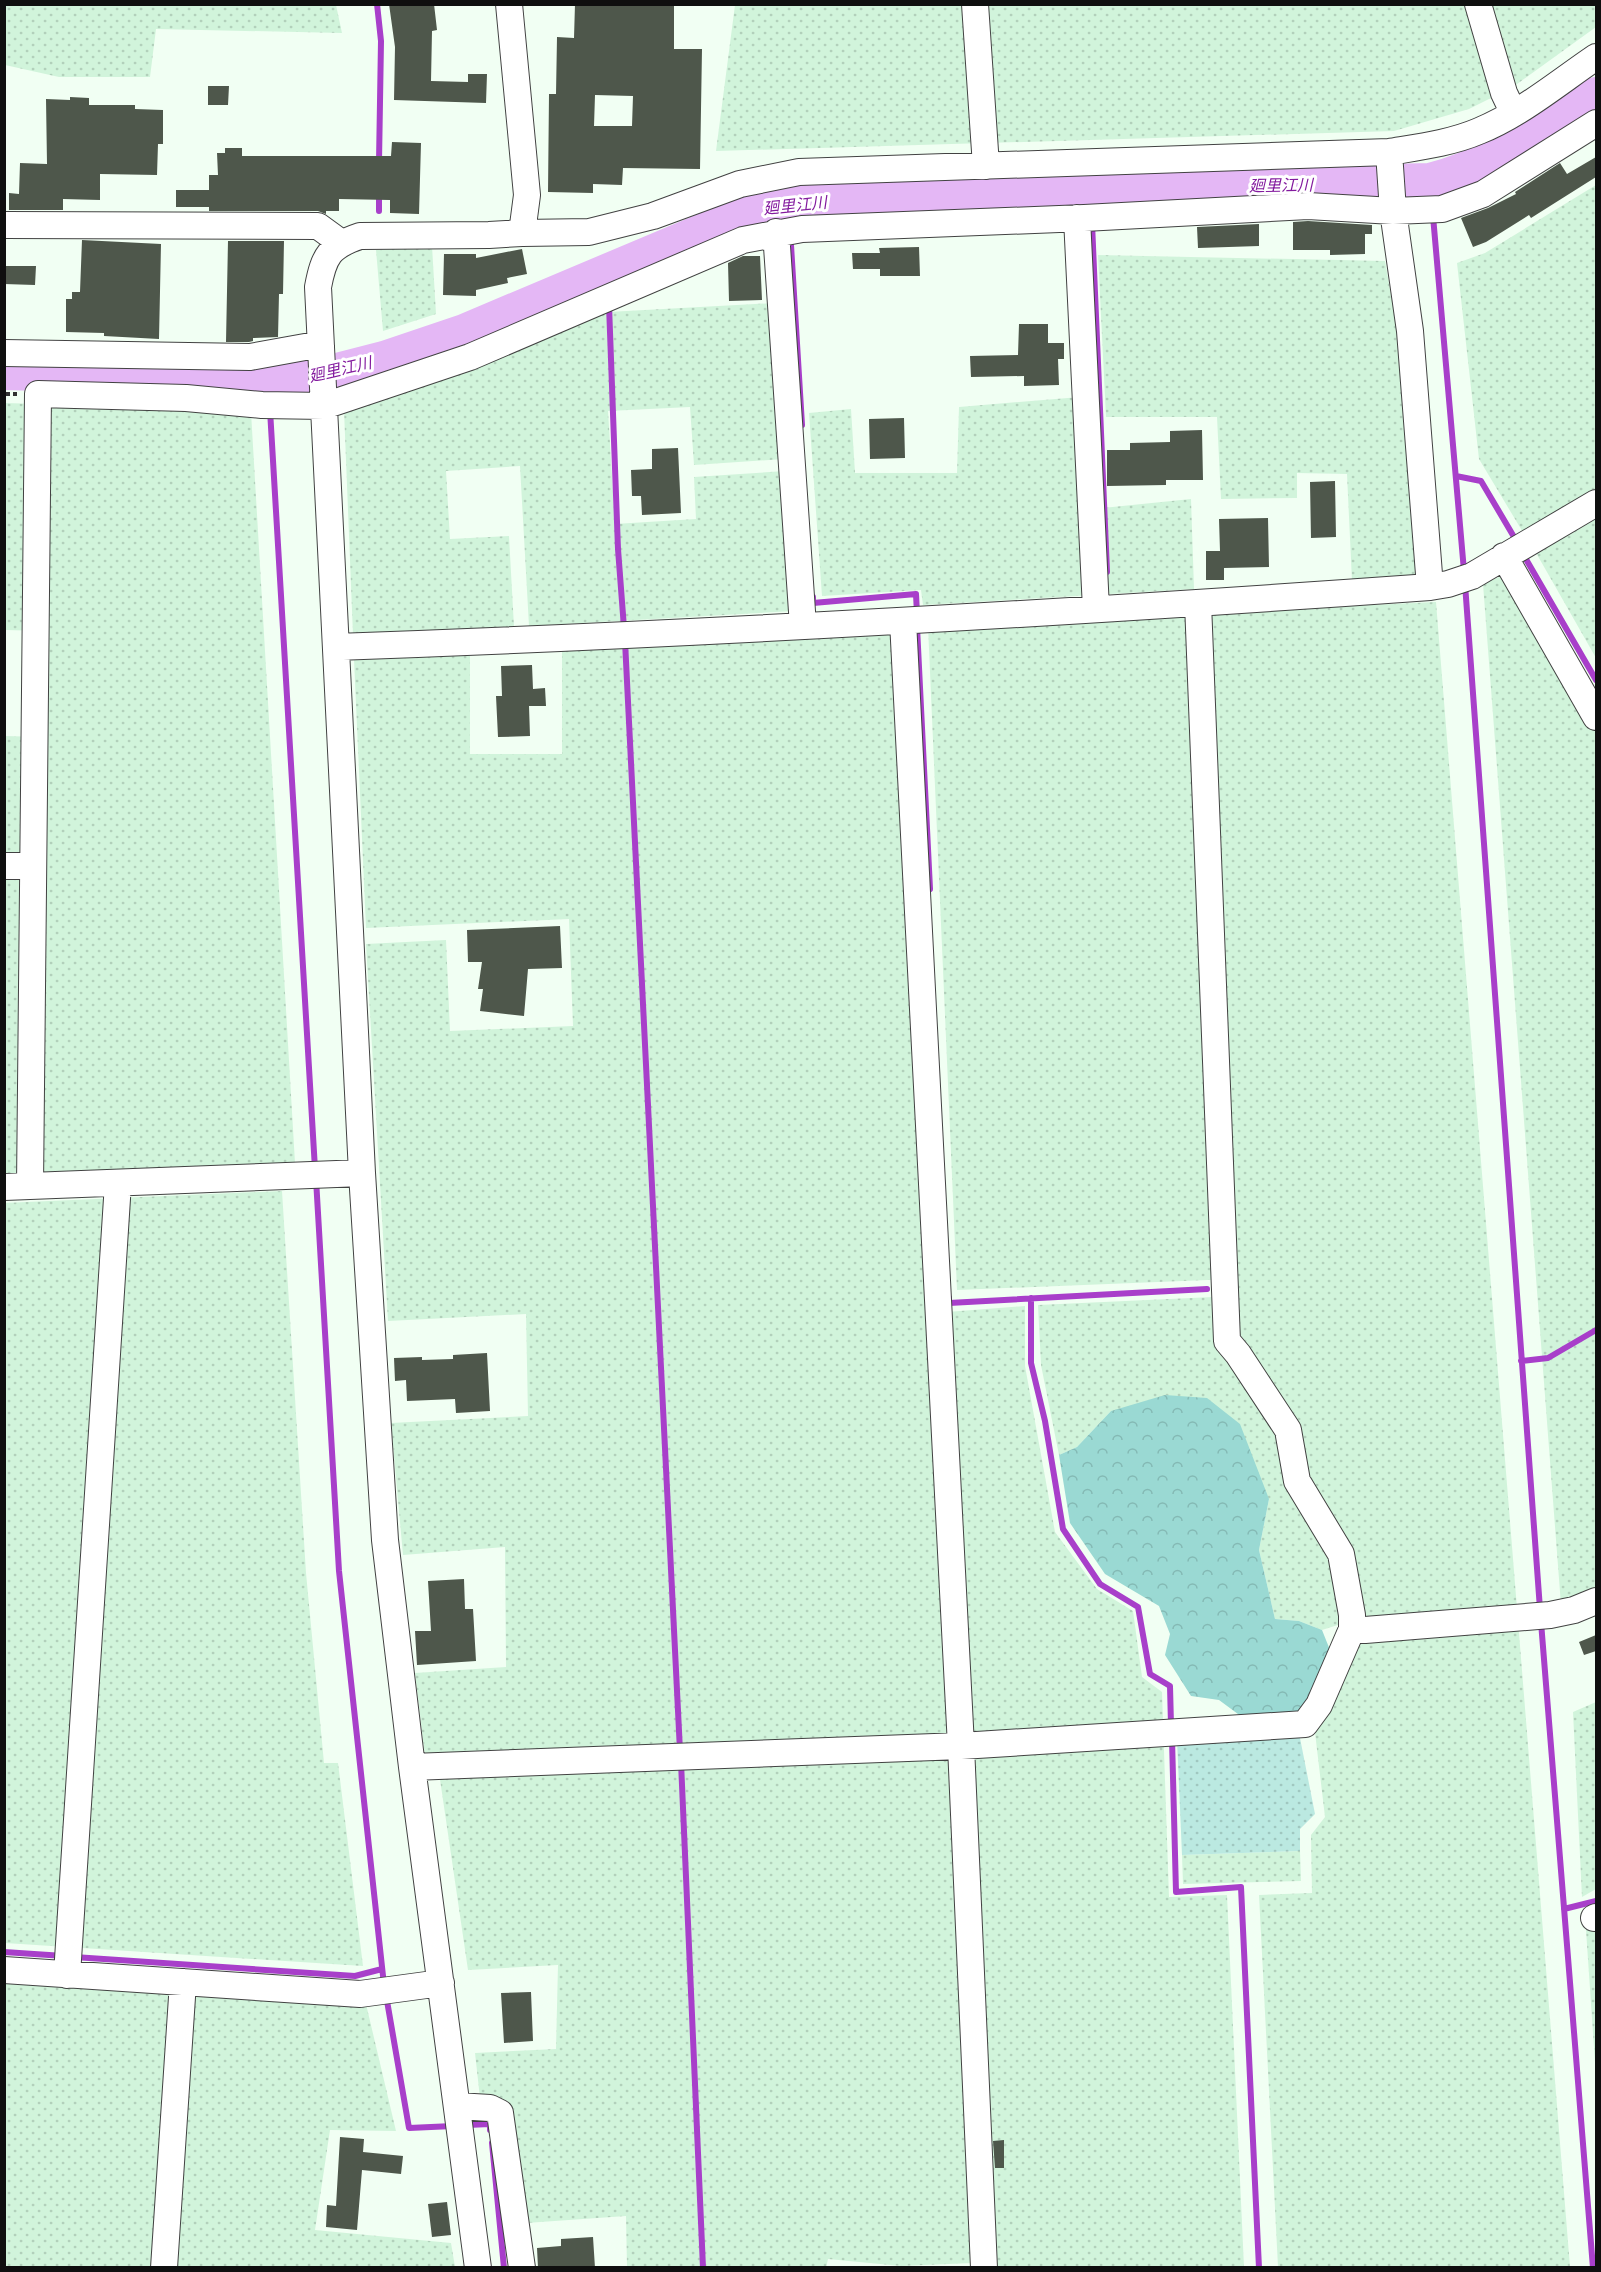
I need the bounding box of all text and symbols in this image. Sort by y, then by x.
water label: 廻里江川 [1249,176,1315,195]
water label: 廻里江川 [762,193,830,217]
water label: 廻里江川 [307,354,375,385]

